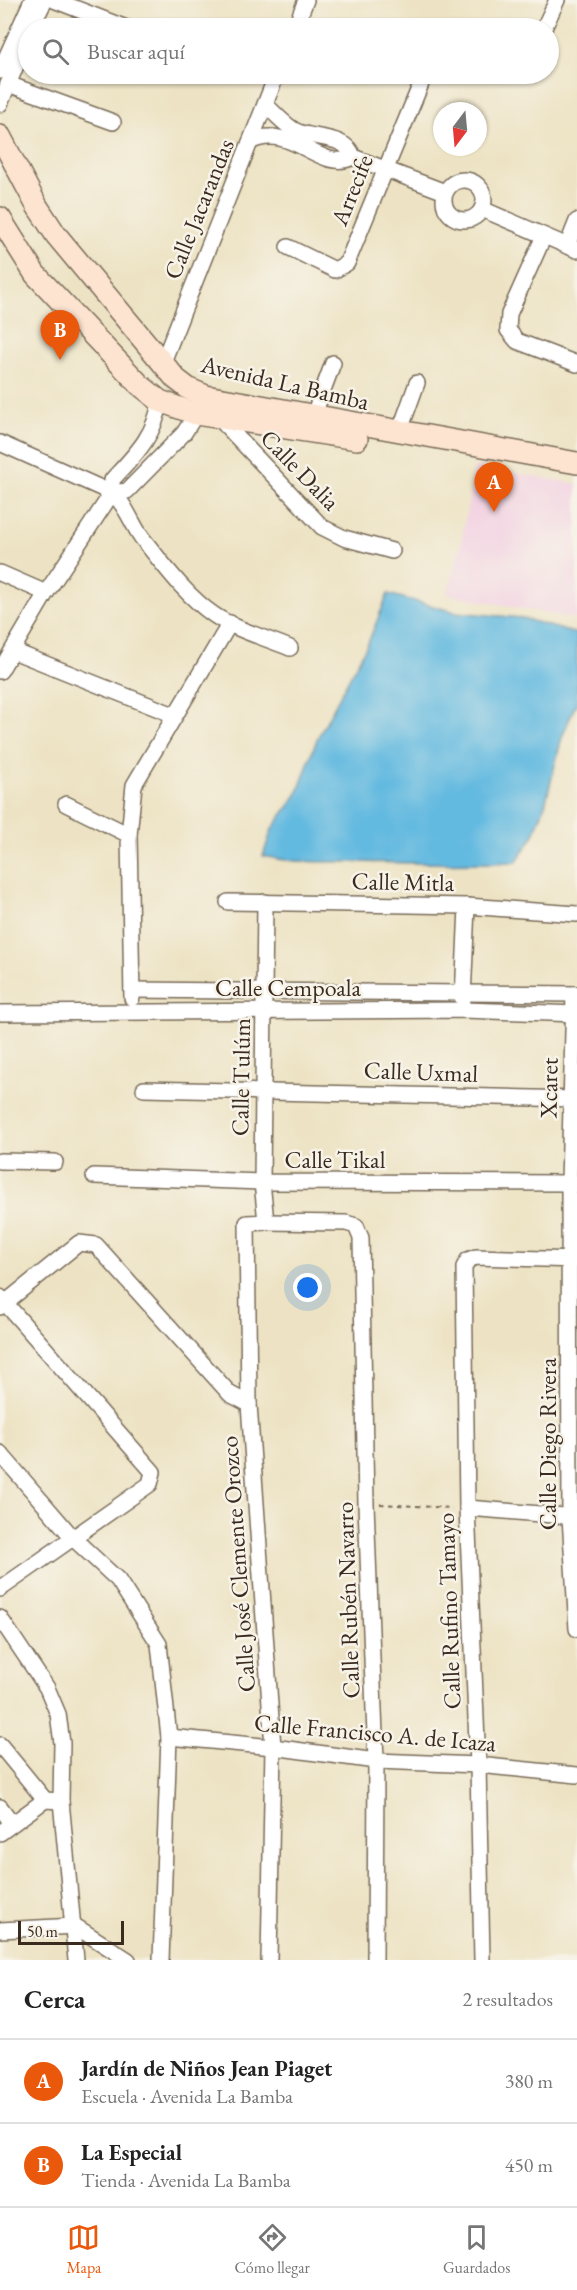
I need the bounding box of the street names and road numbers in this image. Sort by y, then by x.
street label: Calle Jacarandas [156,134,241,284]
street label: Arrecife [323,150,380,231]
street label: Avenida La Bamba [197,348,373,417]
street label: Calle Dalia [254,422,347,517]
street label: Calle Mitla [351,865,455,898]
street label: Calle Cempoala [215,972,361,1003]
street label: Calle Tulúm [224,1017,257,1136]
street label: Calle Uxmal [363,1054,479,1089]
street label: Xcaret [532,1057,565,1120]
street label: Calle Tikal [285,1144,386,1175]
street label: Calle Diego Rivera [532,1357,563,1530]
street label: Calle José Clemente Orozco [213,1435,262,1693]
street label: Calle Rubén Navarro [329,1501,366,1699]
street label: Calle Rufino Tamayo [430,1512,467,1710]
street label: Calle Francisco A. de Icaza [253,1706,498,1759]

